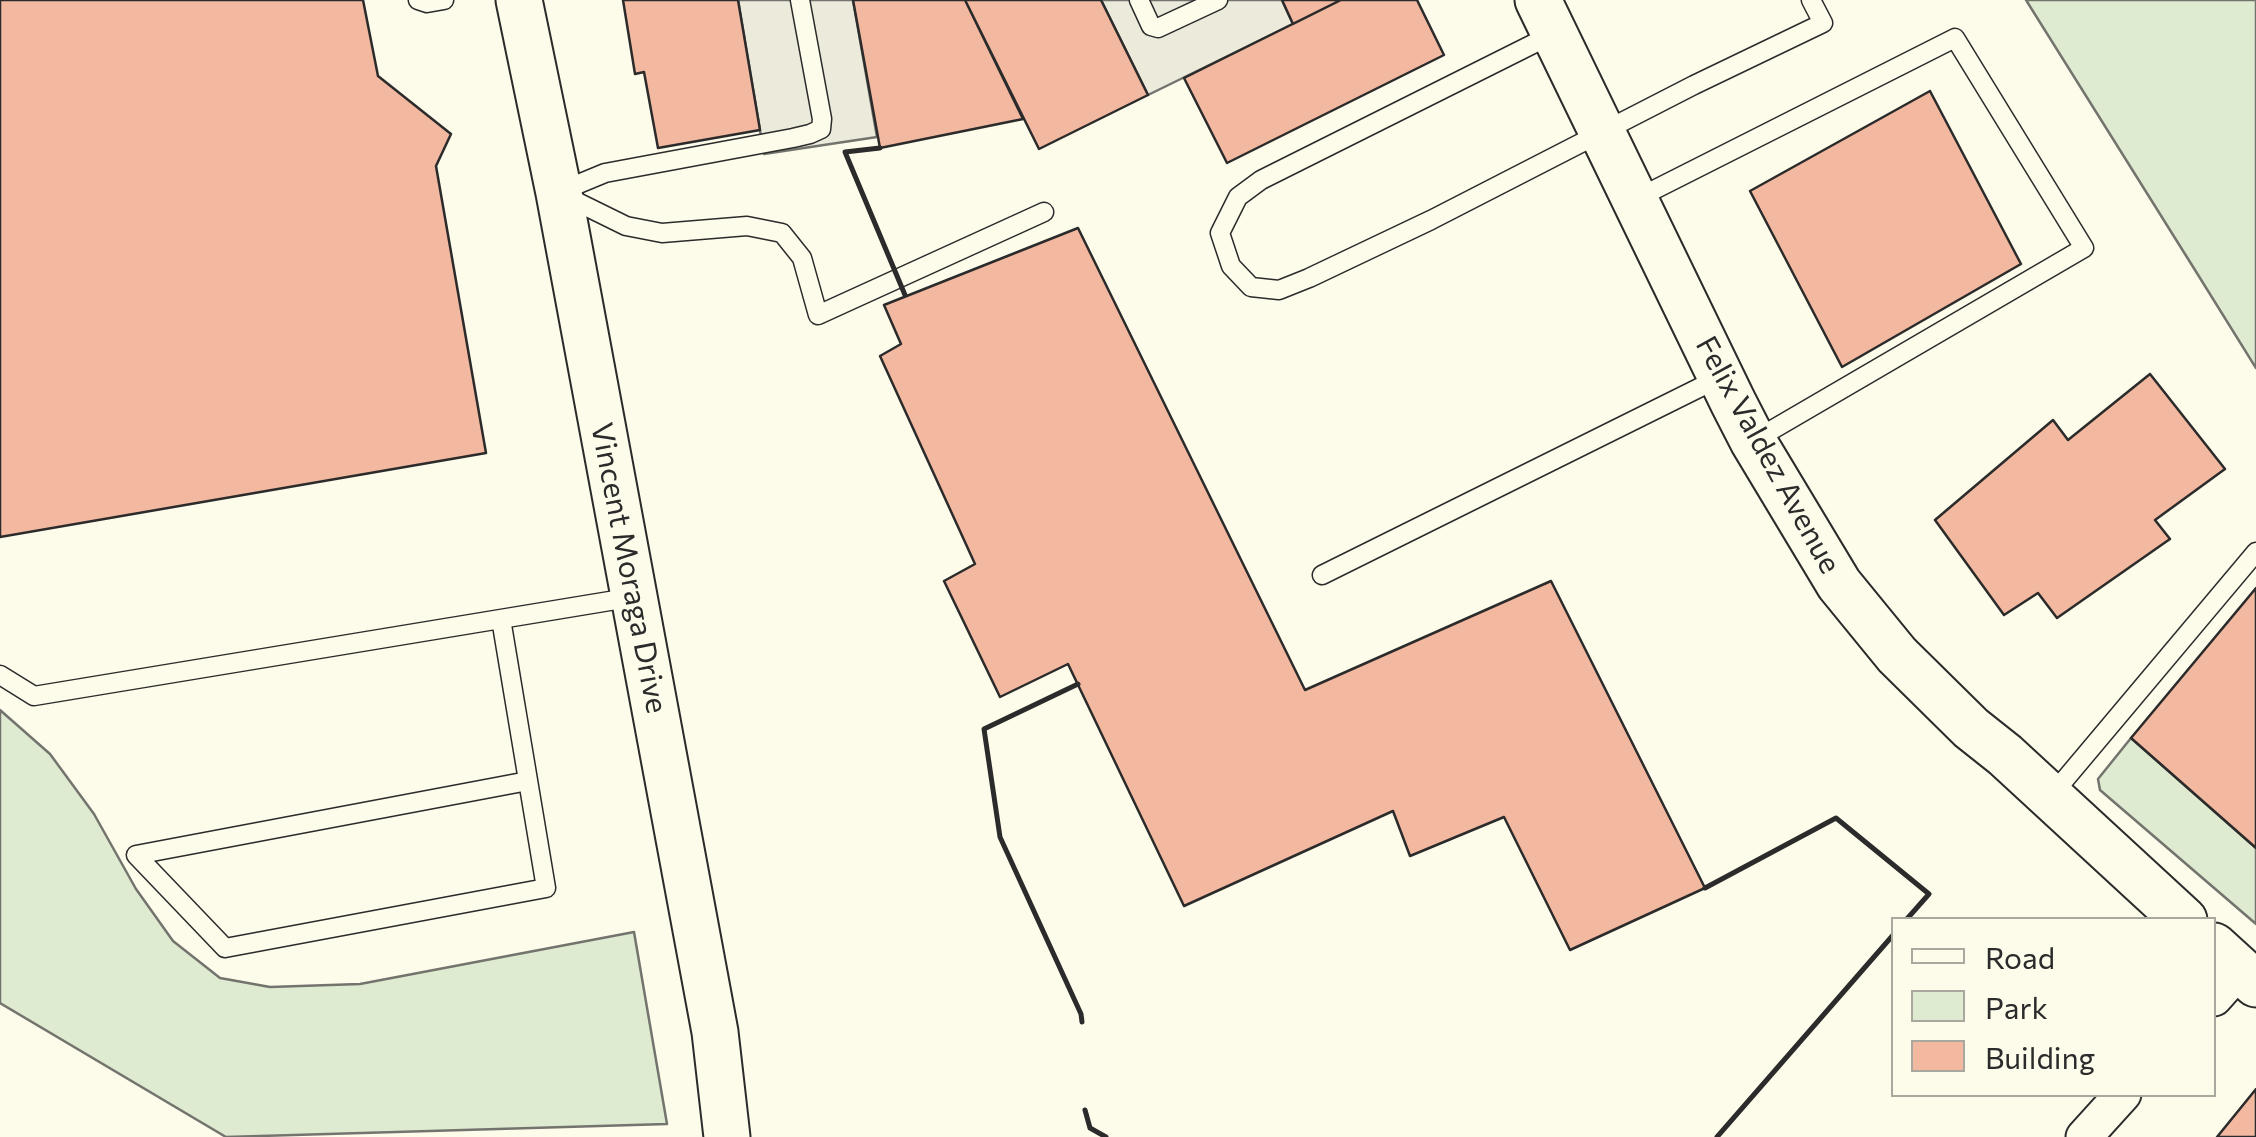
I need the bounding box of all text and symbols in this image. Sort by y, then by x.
street label: Felix Valdez Avenue [1688,330,1848,580]
street label: Vincent Moraga Drive [583,420,675,716]
legend [1891,917,2216,1097]
text: Road [1985,938,2055,975]
text: Park [1985,988,2048,1025]
text: Building [1985,1038,2095,1075]

